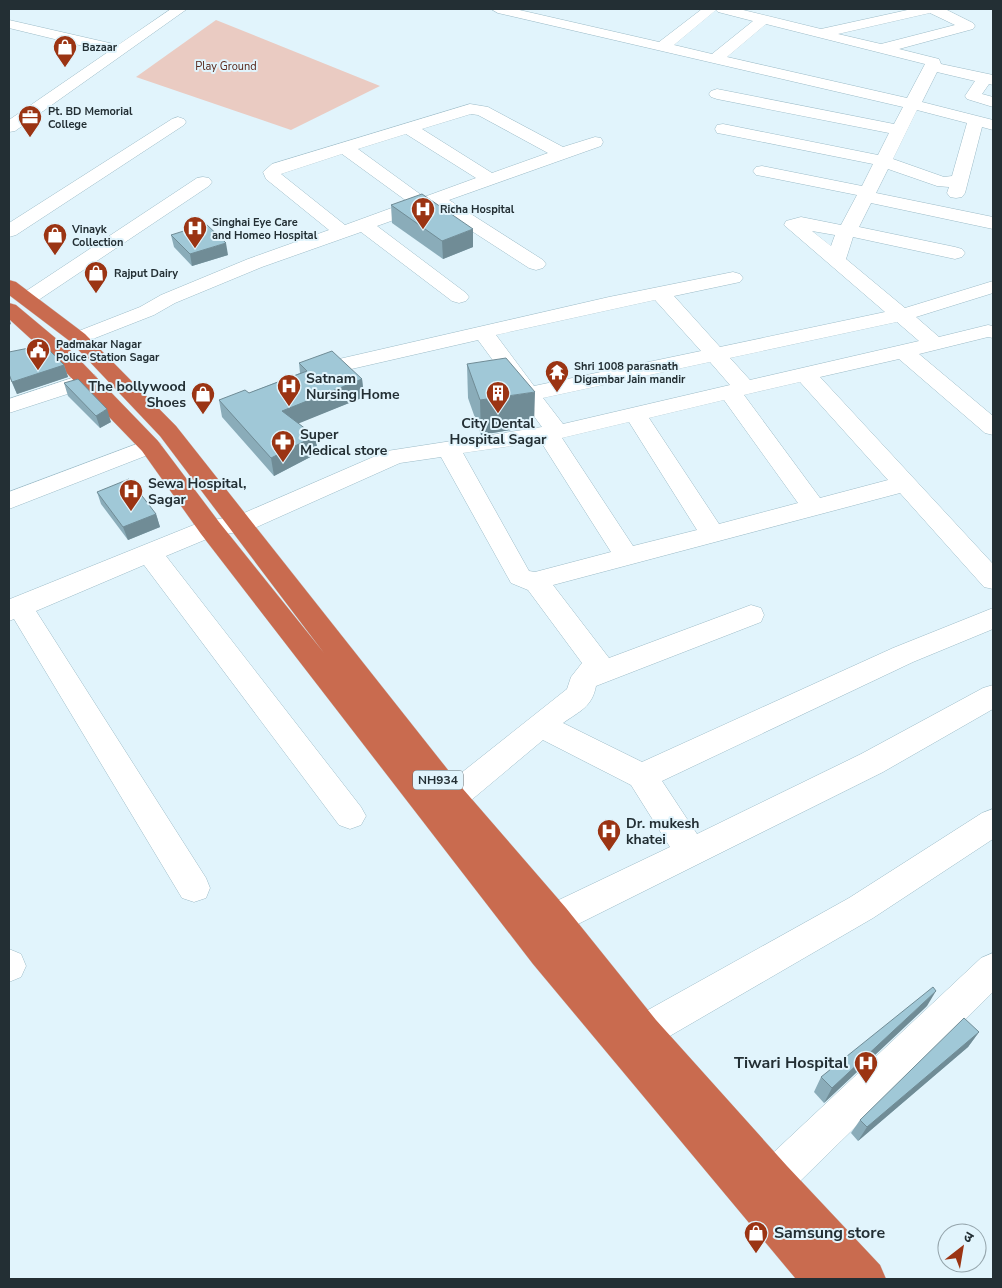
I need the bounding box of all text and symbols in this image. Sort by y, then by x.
shop icon: Bazaar [52,34,78,68]
place label: Bazaar [82,40,118,55]
park label: Play Ground [195,59,257,74]
office icon: Pt. BD Memorial College [17,104,43,138]
place label: Pt. BD Memorial College [48,104,133,132]
hospital icon: Richa Hospital [410,196,436,230]
place label: Richa Hospital [440,202,515,217]
hospital icon: Singhai Eye Care and Homeo Hospital [182,215,208,249]
place label: Singhai Eye Care and Homeo Hospital [212,215,318,243]
shop icon: Vinayk Collection [42,222,68,256]
place label: Vinayk Collection [71,222,123,250]
shop icon: Rajput Dairy [83,260,109,294]
place label: Rajput Dairy [114,266,178,281]
public building icon: Padmakar Nagar Police Station Sagar [25,337,51,371]
place label: Padmakar Nagar Police Station Sagar [56,337,160,365]
temple icon: Shri 1008 parasnath Digambar Jain mandir [544,359,570,393]
place label: Shri 1008 parasnath Digambar Jain mandir [574,359,686,387]
place label: Satnam Nursing Home [306,369,400,404]
hospital icon: Satnam Nursing Home [276,373,302,407]
place label: The bollywood Shoes [88,377,186,412]
building icon: City Dental Hospital Sagar [485,380,511,414]
shop icon: The bollywood Shoes [190,381,216,415]
place label: City Dental Hospital Sagar [449,414,547,449]
place label: Super Medical store [300,425,388,460]
pharmacy icon: Super Medical store [270,429,296,463]
place label: Sewa Hospital, Sagar [148,474,246,509]
hospital icon: Sewa Hospital, Sagar [118,478,144,512]
road number: NH934 [413,770,463,790]
place label: Dr. mukesh khatei [626,814,699,849]
hospital icon: Dr. mukesh khatei [596,818,622,852]
hospital icon: Tiwari Hospital [853,1050,879,1084]
place label: Tiwari Hospital [734,1052,848,1074]
shop icon: Samsung store [743,1220,769,1254]
place label: Samsung store [774,1222,885,1244]
north arrow [937,1223,987,1273]
text: उ [960,1227,978,1248]

